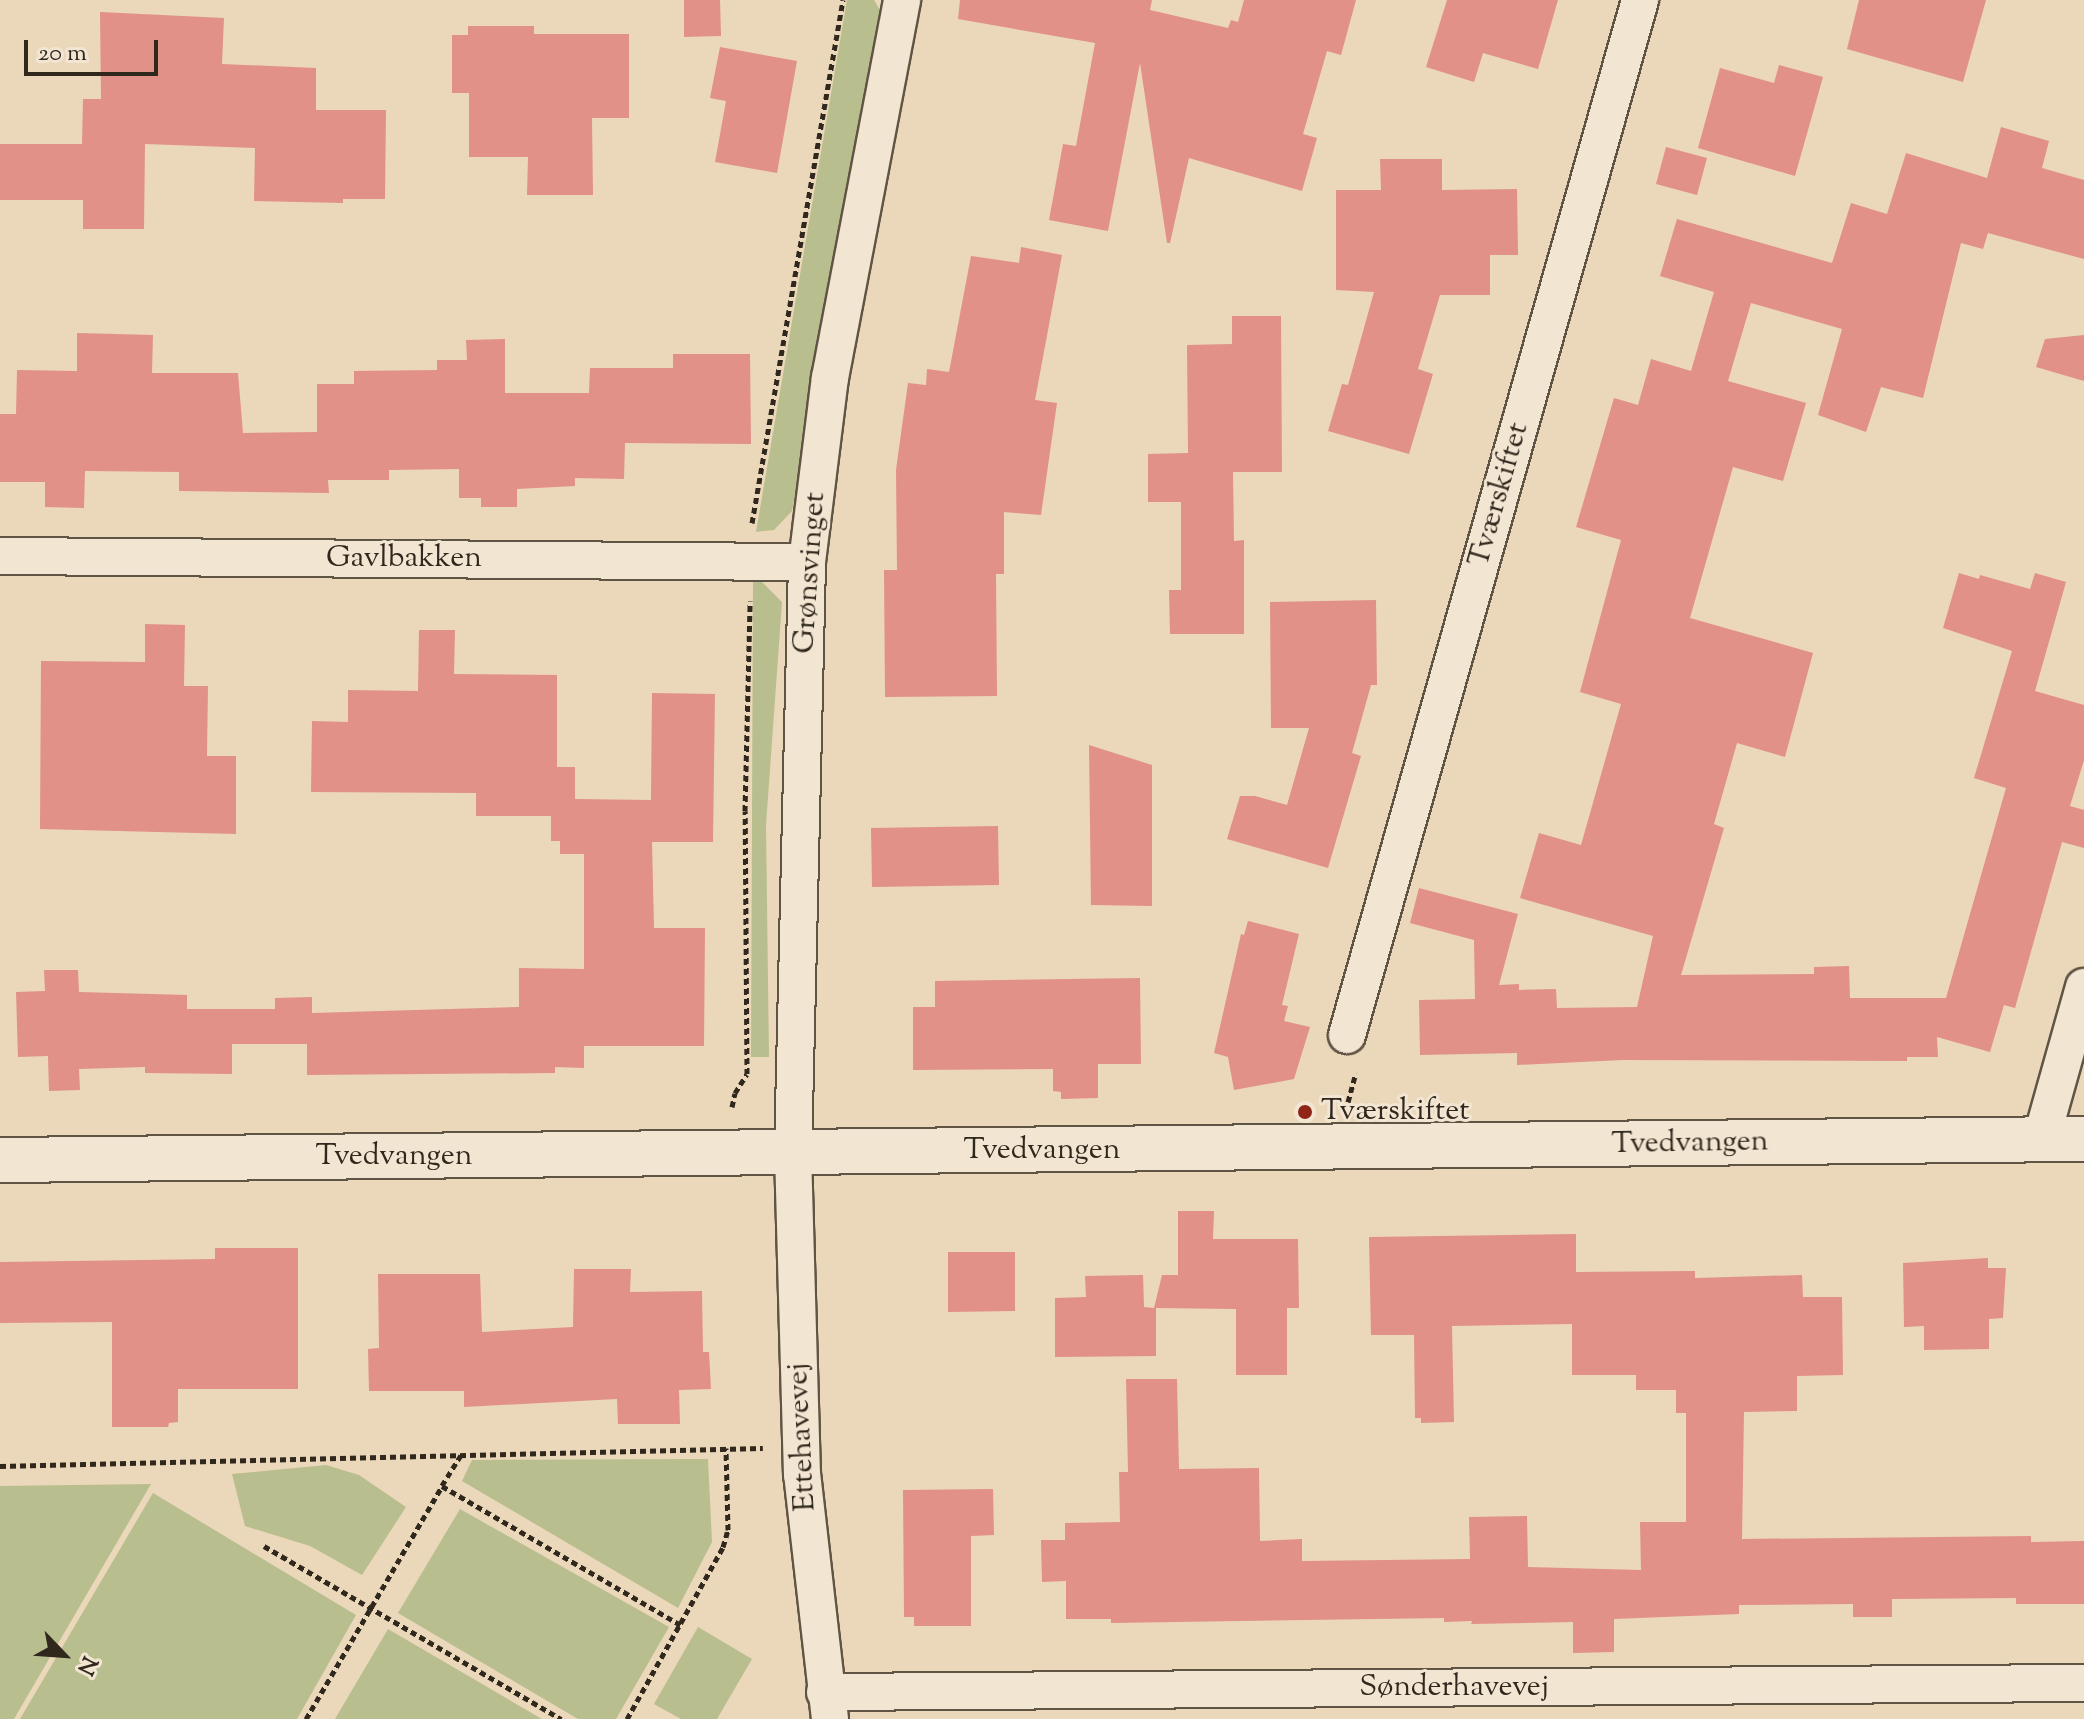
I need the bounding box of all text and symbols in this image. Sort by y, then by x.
scale bar [28,24,162,74]
text: 20 m [38,37,87,71]
street label: Tværskiftet [1462,419,1538,571]
street label: Grønsvinget [787,491,835,655]
street label: Gavlbakken [326,541,482,577]
place label: Tværskiftet [1321,1094,1469,1130]
marker: Tværskiftet [1296,1103,1314,1121]
street label: Tvedvangen [1611,1125,1769,1163]
street label: Tvedvangen [963,1133,1121,1169]
street label: Tvedvangen [315,1139,473,1175]
street label: Ettehavevej [781,1362,825,1512]
north arrow [24,1615,104,1695]
text: N [68,1650,104,1680]
street label: Sønderhavevej [1359,1670,1549,1706]

